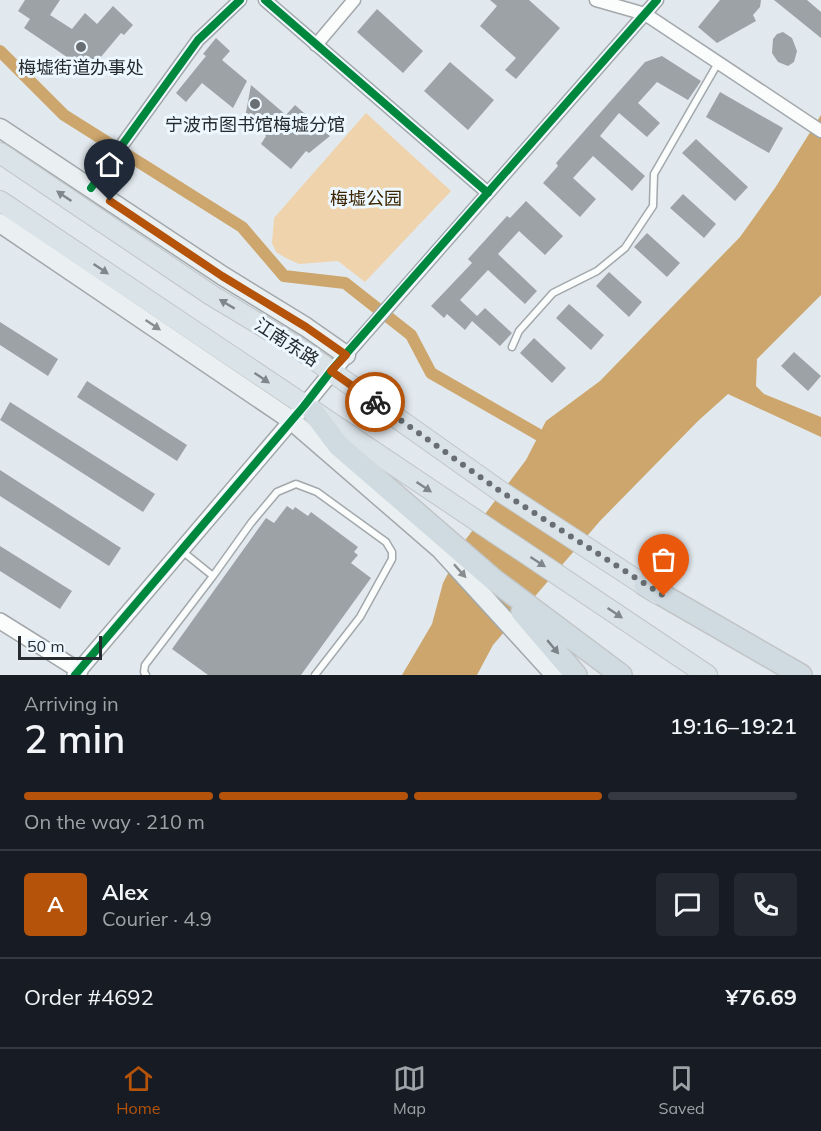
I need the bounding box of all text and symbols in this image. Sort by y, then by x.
marker: 梅墟街道办事处 [74,40,88,54]
place label: 梅墟街道办事处 [18,56,144,79]
marker: 宁波市图书馆梅墟分馆 [248,97,262,111]
place label: 宁波市图书馆梅墟分馆 [165,113,345,136]
pin [84,139,135,201]
icon: home [93,148,126,181]
park label: 梅墟公园 [330,187,402,210]
one-way arrow [56,191,72,202]
one-way arrow [93,263,109,274]
one-way arrow [218,299,235,309]
street label: 江南东路 [251,313,323,371]
one-way arrow [145,320,162,331]
one-way arrow [254,372,270,384]
courier [345,372,405,432]
icon: bike [359,386,392,419]
one-way arrow [416,481,432,493]
pin [638,534,689,596]
icon: bag [647,543,680,576]
one-way arrow [530,557,546,568]
one-way arrow [453,563,466,578]
one-way arrow [606,607,622,619]
scale bar [18,633,102,660]
text: 50 m [27,636,64,656]
one-way arrow [546,639,559,655]
text: Arriving in [24,691,119,716]
text: 19:16–19:21 [670,712,797,740]
text: 2 min [24,714,125,763]
text: On the way · 210 m [24,809,205,834]
button: chat [656,873,719,936]
button: phone [734,873,797,936]
text: Alex [102,878,148,906]
text: A [47,890,64,918]
text: Courier · 4.9 [102,906,212,931]
text: Order #4692 [24,983,154,1011]
text: ¥76.69 [726,983,797,1011]
tab: Home [116,1062,160,1118]
tab: Map [393,1062,426,1118]
tab: Saved [659,1062,705,1118]

